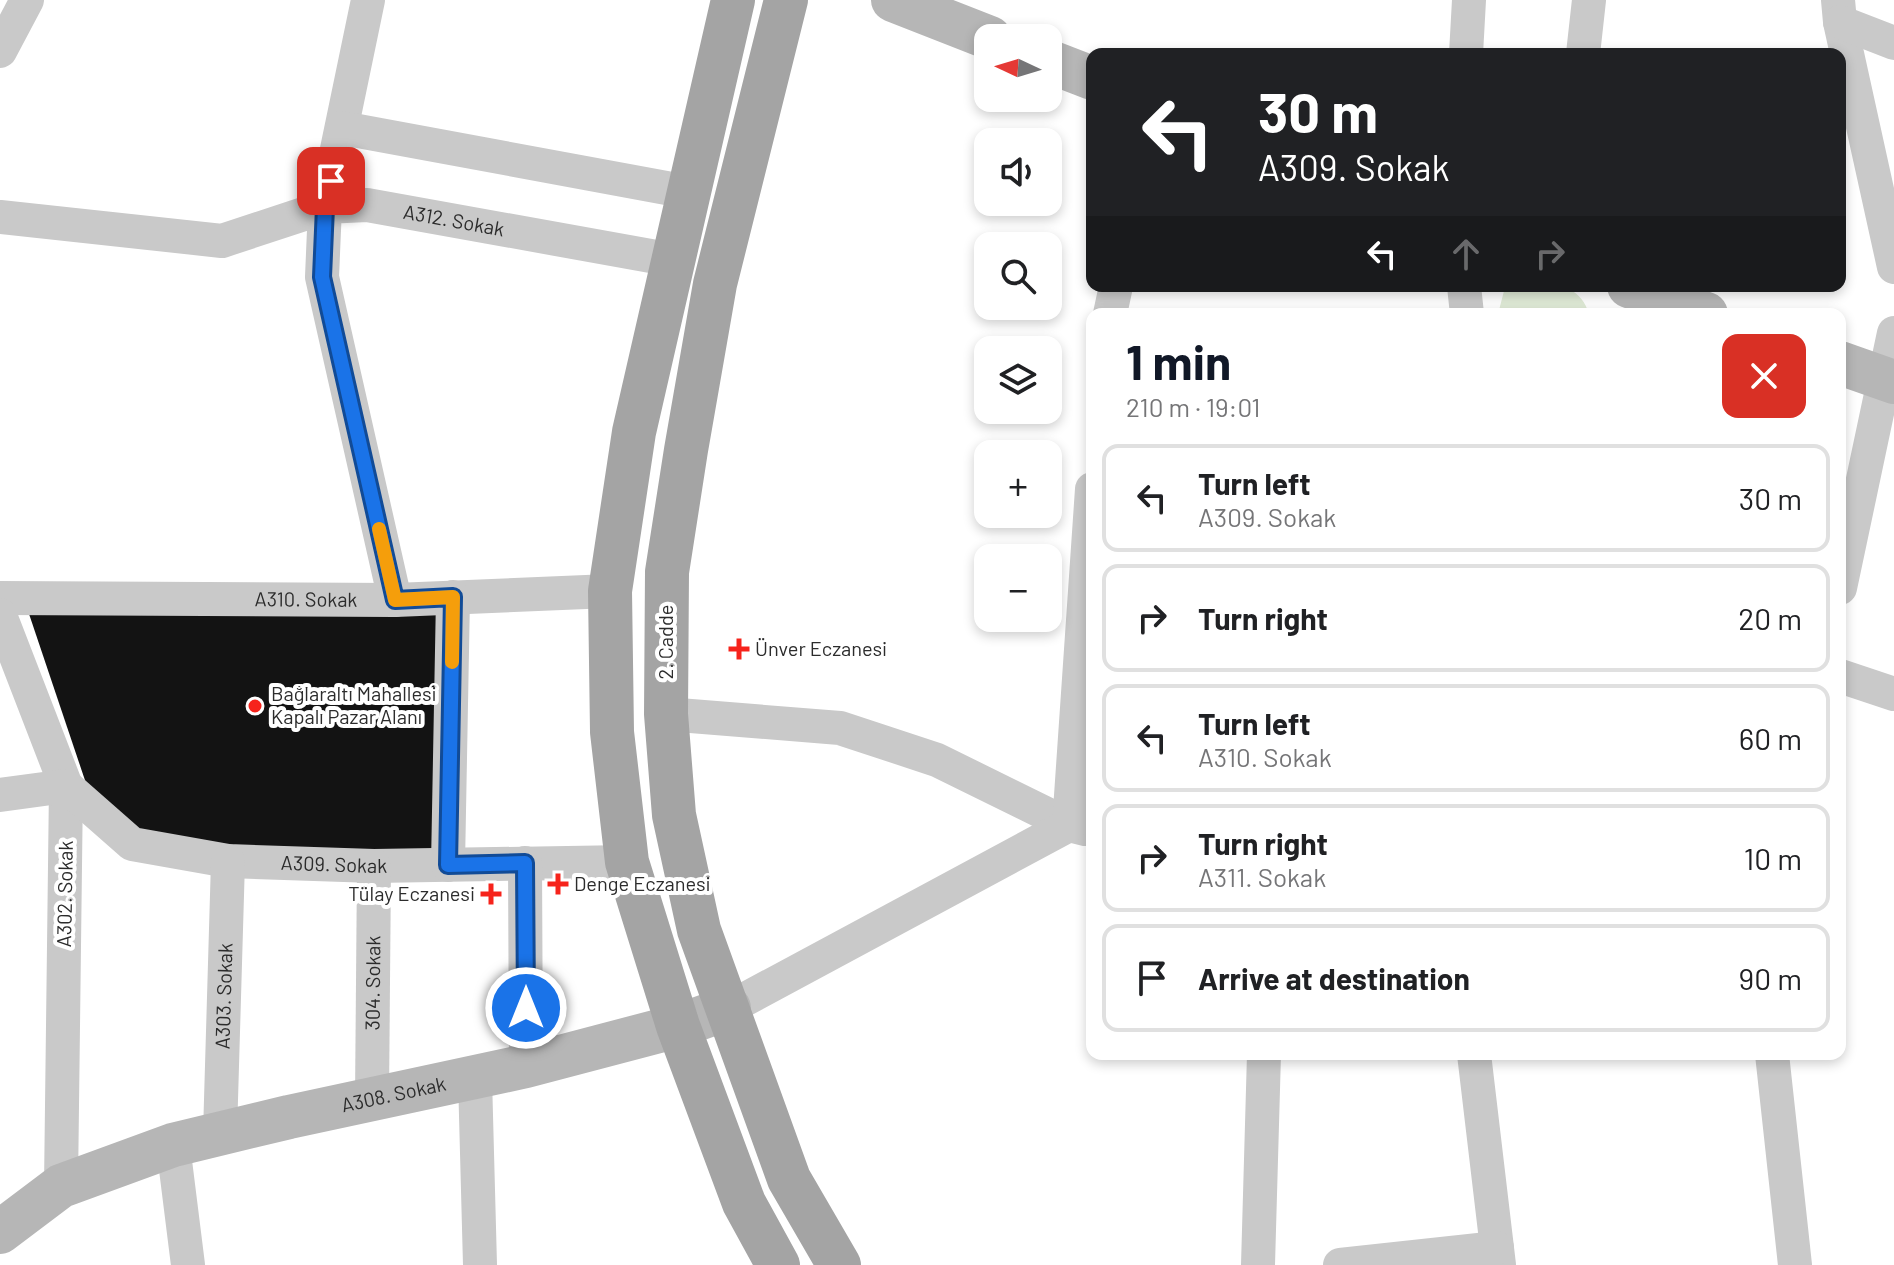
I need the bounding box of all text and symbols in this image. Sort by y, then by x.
north arrow [974,24,1062,112]
map controls [974,24,1062,632]
text: 30 m [1258,77,1378,144]
icon: left [1126,80,1230,184]
button: sound [974,128,1062,216]
text: A309. Sokak [1258,145,1449,188]
pin [297,147,365,215]
icon: arrive [309,159,353,203]
street label: A312. Sokak [402,199,506,240]
button: search [974,232,1062,320]
icon: left [1360,232,1404,276]
icon: ahead [1444,232,1488,276]
icon: right [1528,232,1572,276]
text: 1 min [1126,332,1231,390]
button: close [1722,334,1806,418]
button: layers [974,336,1062,424]
text: 210 m · 19:01 [1126,391,1260,422]
button: + [974,440,1062,528]
text: Turn left [1198,465,1311,501]
icon: left [1130,476,1174,520]
text: 30 m [1739,480,1802,516]
text: A309. Sokak [1198,501,1336,532]
button: − [974,544,1062,632]
street label: A310. Sokak [254,586,358,611]
icon: right [1130,596,1174,640]
text: Turn right [1198,600,1328,636]
text: 20 m [1738,600,1802,636]
street label: 2. Cadde [653,605,677,680]
place label: Ünver Eczanesi [755,636,887,660]
marker: Ünver Eczanesi [730,640,748,658]
place label: Bağlaraltı Mahallesi Kapalı Pazar Alanı [271,681,437,728]
marker: Bağlaraltı Mahallesi Kapalı Pazar Alanı [246,697,264,715]
text: Turn left [1198,705,1311,741]
icon: left [1130,716,1174,760]
text: 60 m [1739,720,1802,756]
text: A310. Sokak [1198,741,1332,772]
text: Turn right [1198,825,1328,861]
icon: right [1130,836,1174,880]
street label: A302. Sokak [51,840,77,948]
text: 10 m [1744,840,1802,876]
street label: A309. Sokak [280,850,387,877]
text: A311. Sokak [1198,861,1326,892]
place label: Denge Eczanesi [574,871,711,895]
marker: Denge Eczanesi [549,875,567,893]
place label: Tülay Eczanesi [348,881,475,905]
marker: Tülay Eczanesi [482,885,500,903]
street label: 304. Sokak [360,935,384,1031]
street label: A303. Sokak [209,943,237,1050]
icon: arrive [1130,956,1174,1000]
text: Arrive at destination [1198,960,1470,996]
text: 90 m [1739,960,1802,996]
position arrow [484,966,568,1050]
street label: A308. Sokak [339,1071,448,1116]

